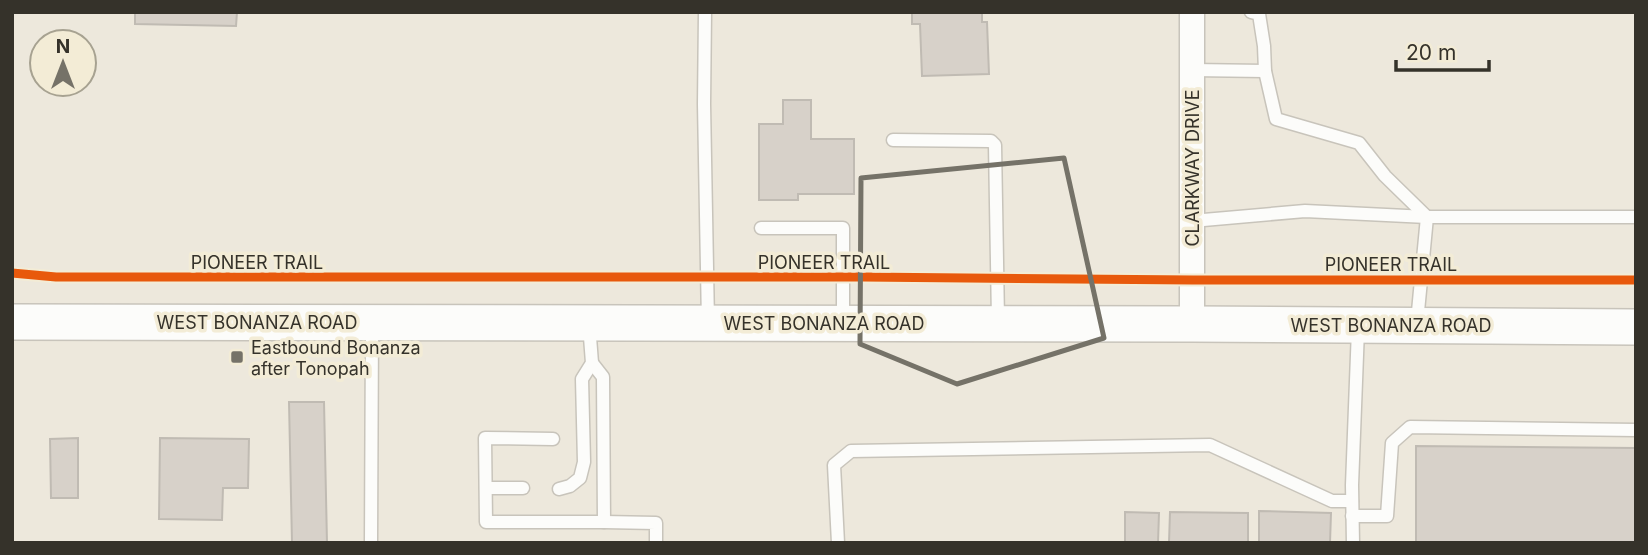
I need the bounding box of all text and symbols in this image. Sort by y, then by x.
north arrow [28,28,98,98]
scale bar [1396,28,1489,72]
text: N [56,35,70,58]
text: 20 m [1406,40,1456,65]
street label: CLARKWAY DRIVE [1182,89,1203,247]
street label: PIONEER TRAIL [191,252,323,273]
street label: PIONEER TRAIL [758,252,890,273]
street label: PIONEER TRAIL [1325,254,1457,275]
street label: WEST BONANZA ROAD [157,312,357,333]
street label: WEST BONANZA ROAD [724,313,924,334]
street label: WEST BONANZA ROAD [1291,315,1491,336]
place label: Eastbound Bonanza after Tonopah [251,337,421,379]
marker: Eastbound Bonanza after Tonopah [229,349,245,365]

